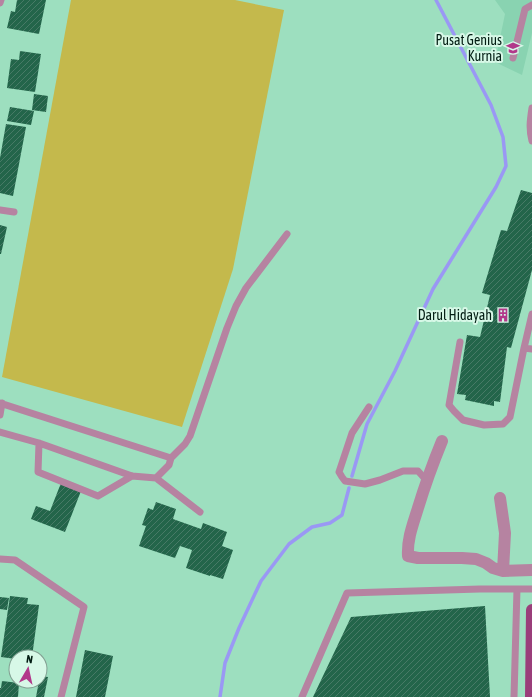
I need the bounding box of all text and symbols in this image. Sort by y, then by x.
place label: Pusat Genius Kurnia [435,32,502,64]
school or university icon: Pusat Genius Kurnia [505,40,521,56]
place label: Darul Hidayah [418,307,492,323]
building icon: Darul Hidayah [495,307,511,323]
north arrow [8,649,48,689]
text: N [25,653,34,666]

